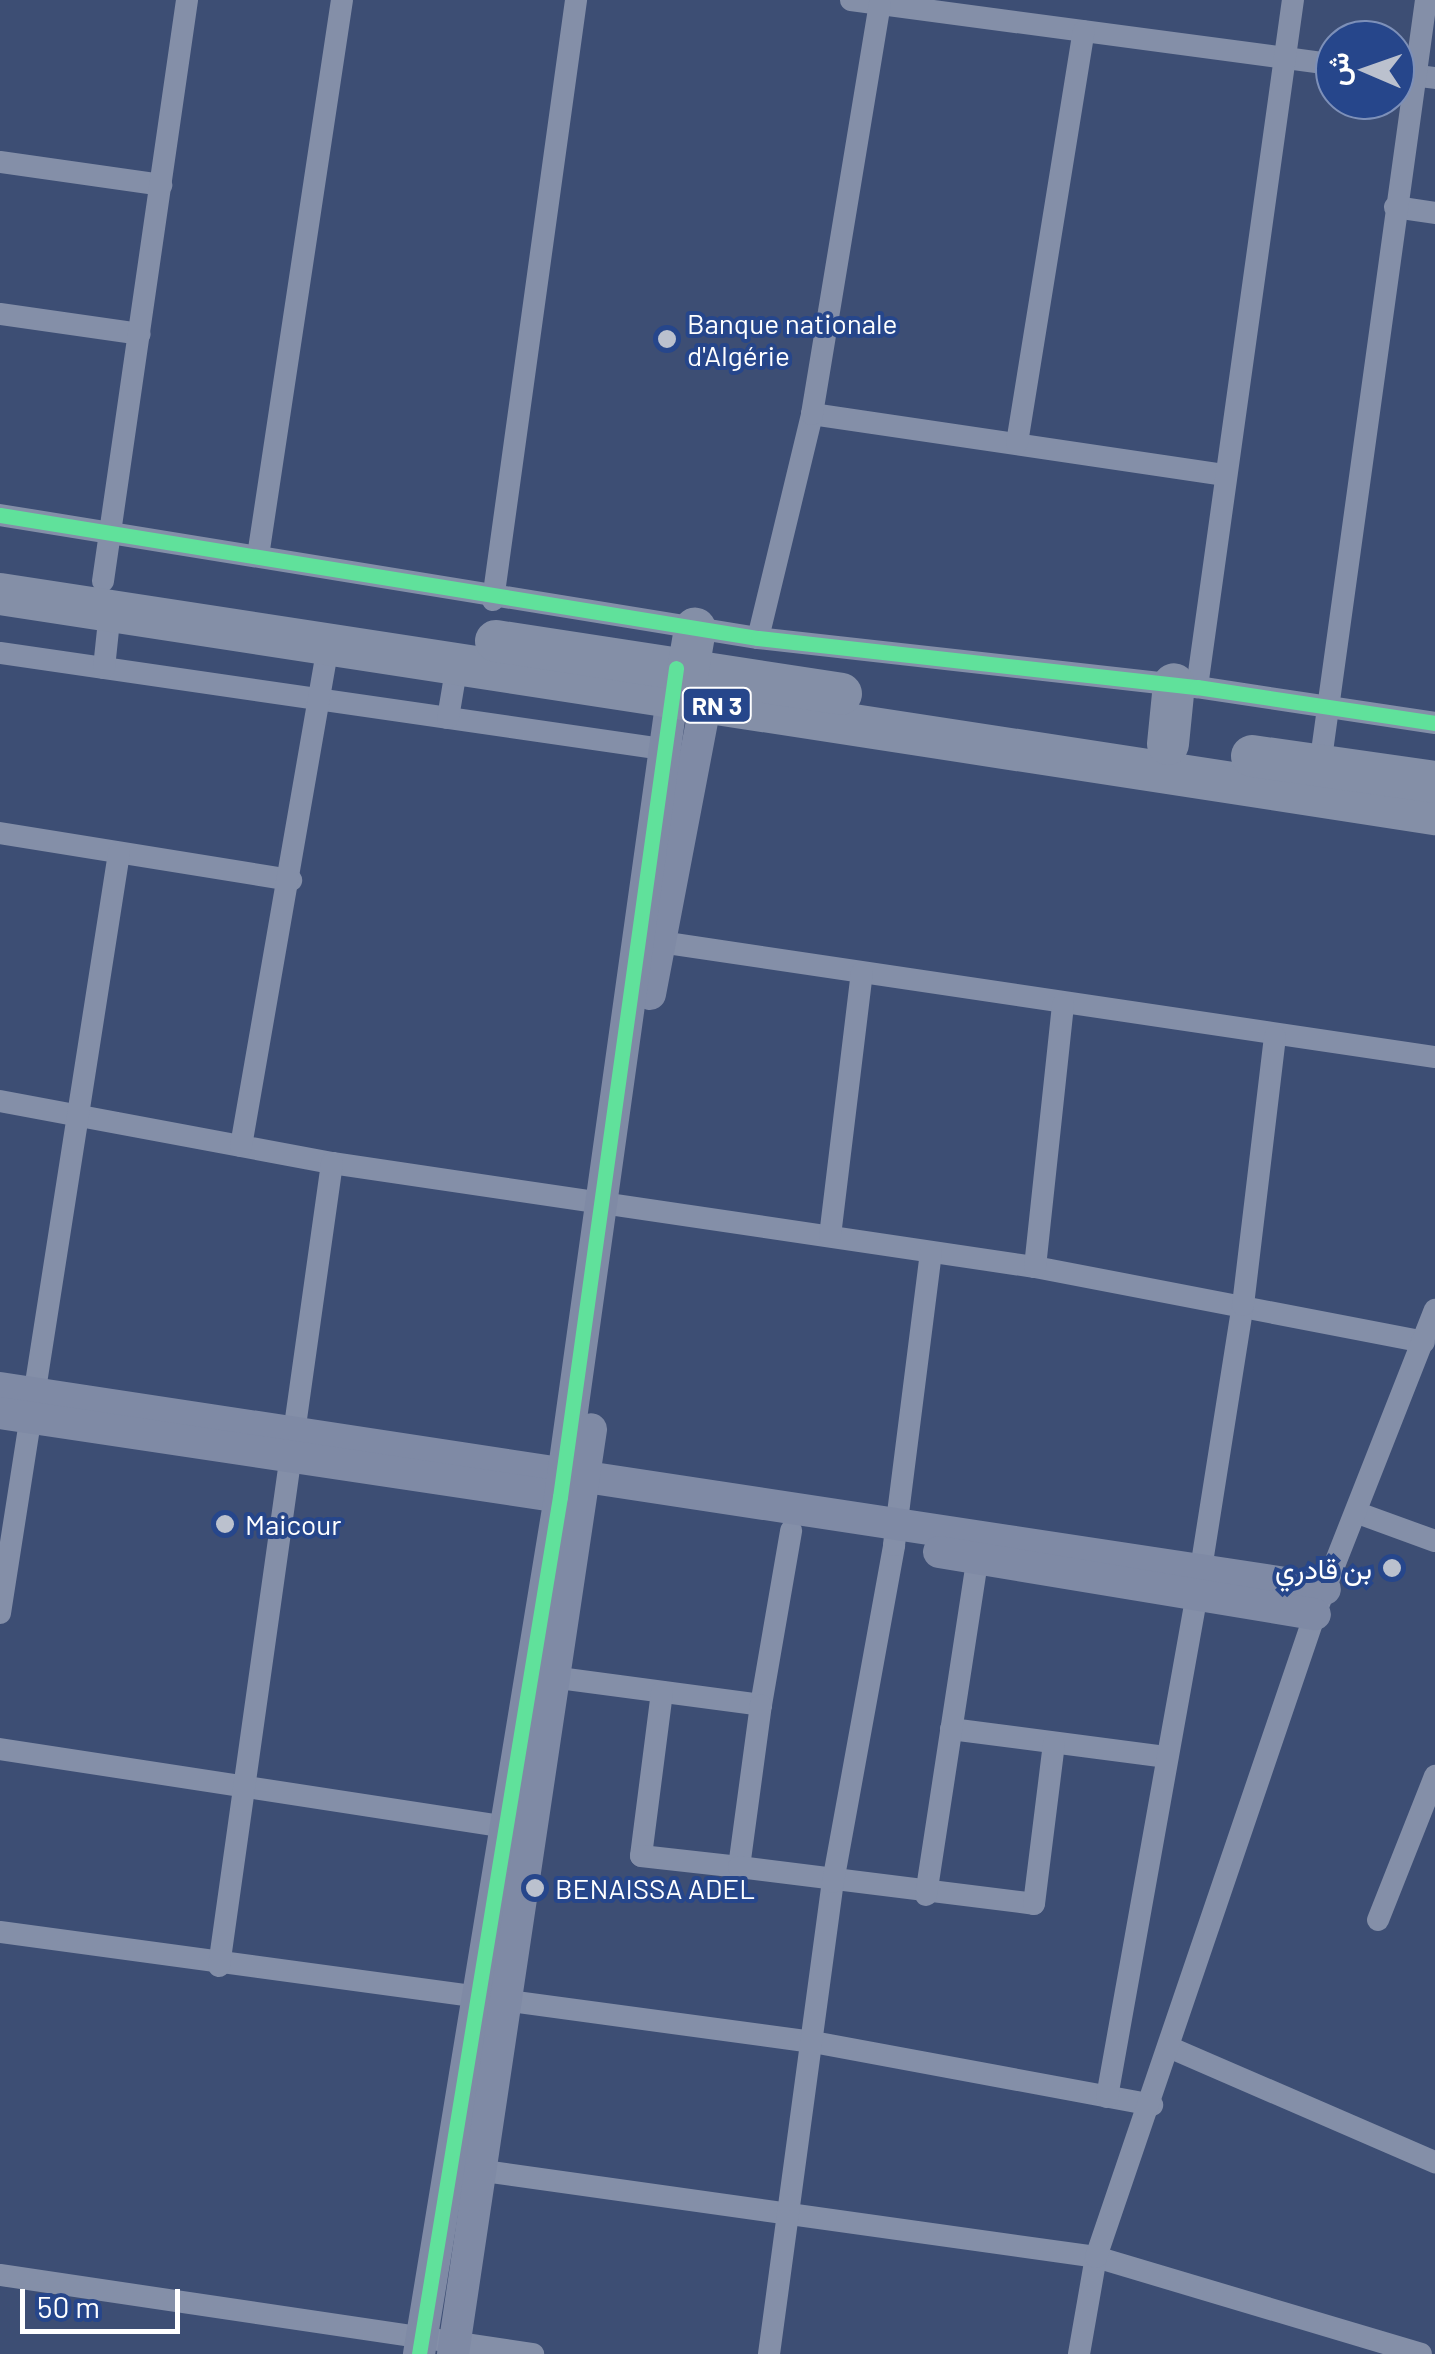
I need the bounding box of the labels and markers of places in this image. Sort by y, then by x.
place label: Banque nationale d'Algérie [687,306,897,372]
marker: Banque nationale d'Algérie [656,328,678,350]
place label: Maicour [245,1507,341,1541]
marker: Maicour [214,1513,236,1535]
place label: بن قادري [1275,1551,1372,1585]
marker: بن قادري [1381,1557,1403,1579]
place label: BENAISSA ADEL [555,1871,755,1905]
marker: BENAISSA ADEL [524,1877,546,1899]

